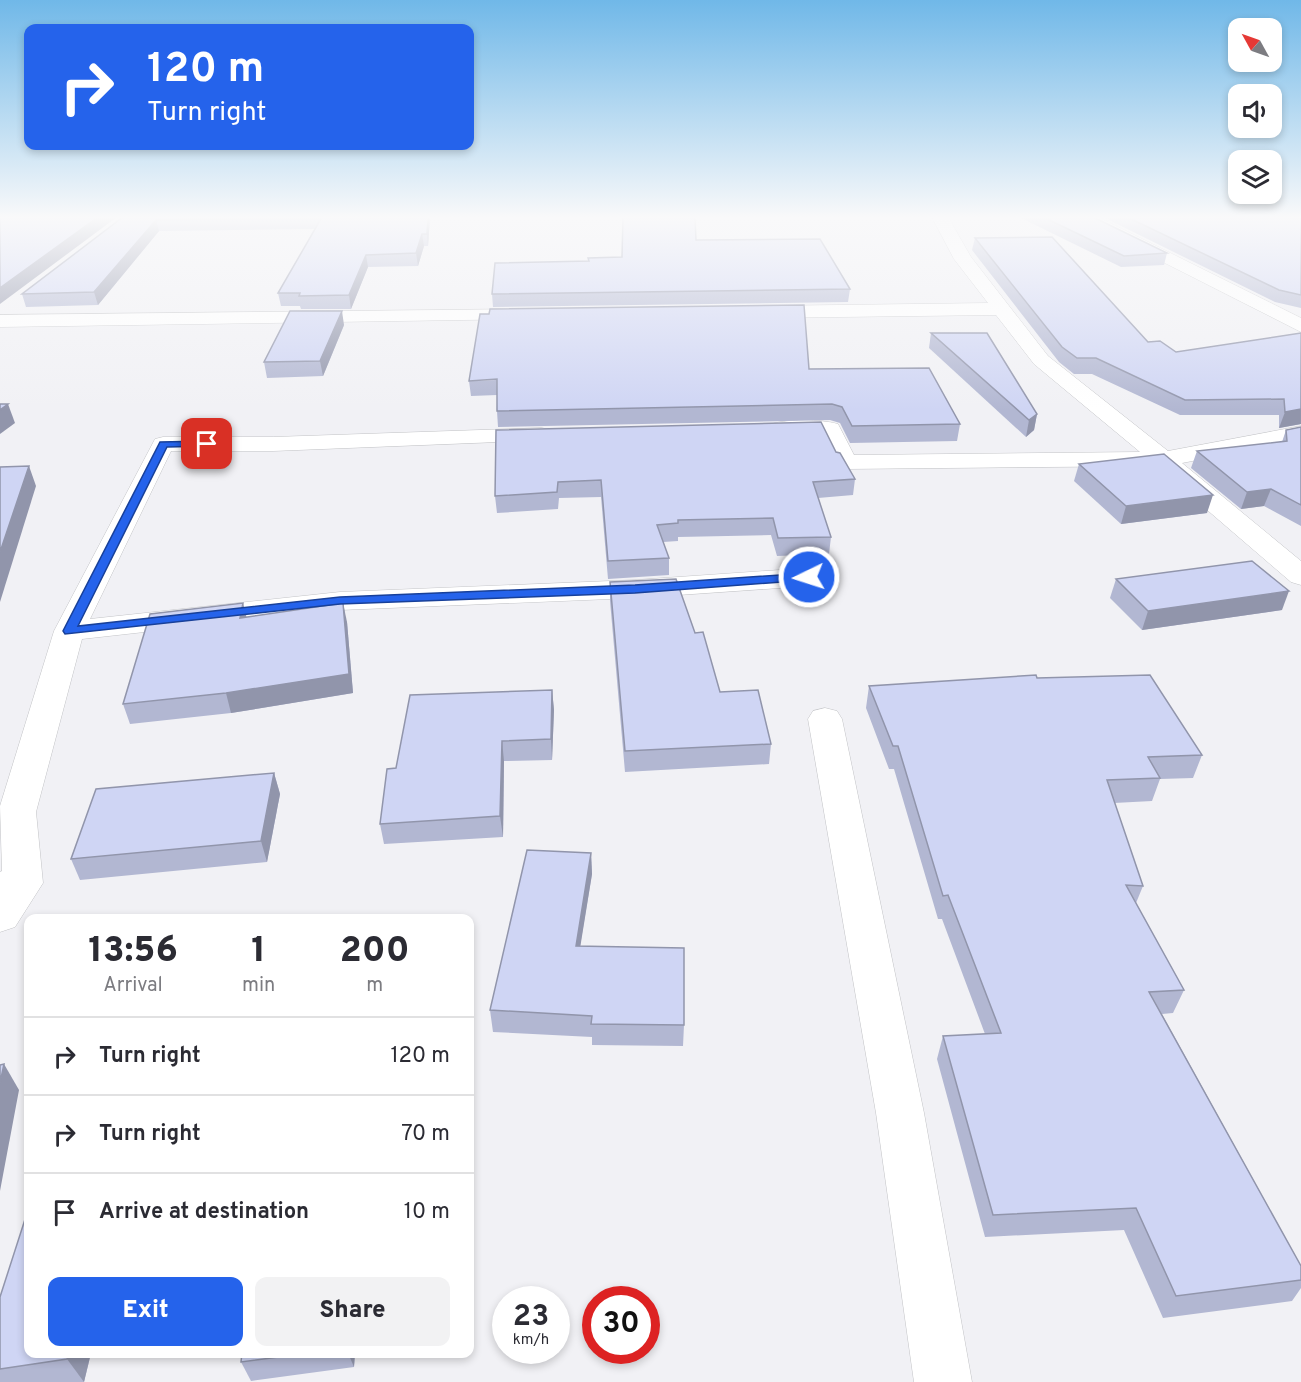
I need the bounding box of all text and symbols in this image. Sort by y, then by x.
north arrow [1228,18,1282,72]
map controls [1228,18,1282,204]
text: 120 m [147,44,264,97]
icon: right [48,48,126,126]
button: sound [1228,84,1282,138]
text: Turn right [147,96,266,130]
button: layers [1228,150,1282,204]
pin [181,418,232,469]
icon: arrive [190,427,223,460]
position arrow [777,545,841,609]
text: 13:56 [88,929,178,975]
text: 1 [251,929,266,975]
text: 200 [340,929,410,975]
text: Arrival [103,973,163,999]
text: min [242,973,275,999]
text: m [366,973,383,999]
icon: right [48,1040,81,1073]
text: Turn right [99,1043,201,1070]
text: 120 m [390,1043,450,1070]
icon: right [48,1118,81,1151]
text: Turn right [99,1121,201,1148]
text: 70 m [401,1121,450,1148]
icon: arrive [48,1196,81,1229]
text: Arrive at destination [99,1199,309,1226]
text: 10 m [404,1199,450,1226]
button: Exit [48,1277,243,1346]
button: Share [255,1277,450,1346]
speed limit sign: 30 [582,1286,660,1364]
text: 23 [513,1299,549,1336]
text: km/h [513,1331,549,1350]

